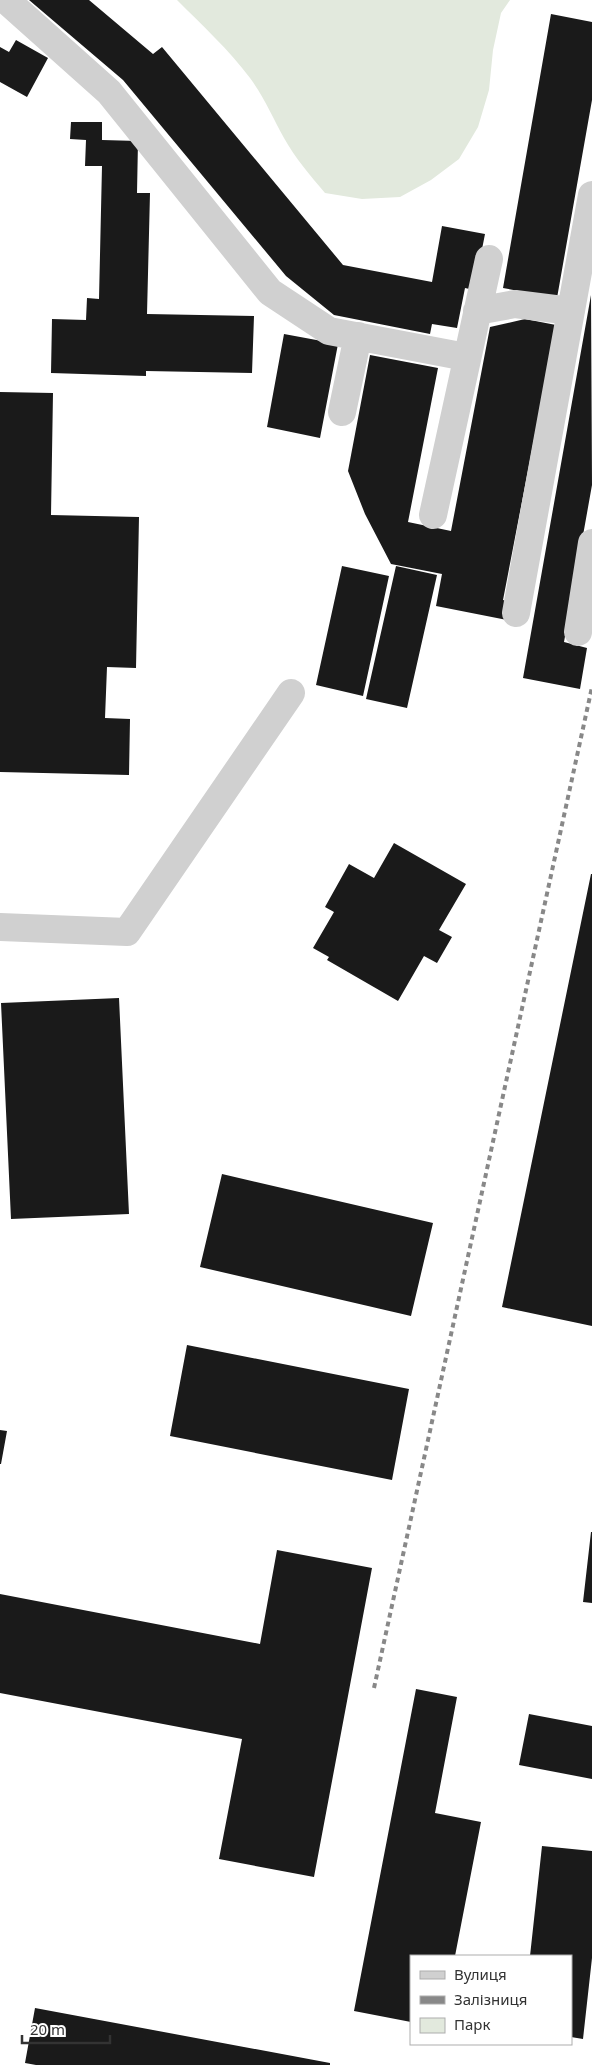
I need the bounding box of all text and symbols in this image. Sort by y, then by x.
legend [410,1955,572,2045]
text: Вулиця [454,1964,507,1984]
text: Залізниця [454,1989,527,2009]
scale bar [22,2012,110,2044]
text: Парк [454,2014,490,2034]
text: 20 m [30,2019,65,2039]

